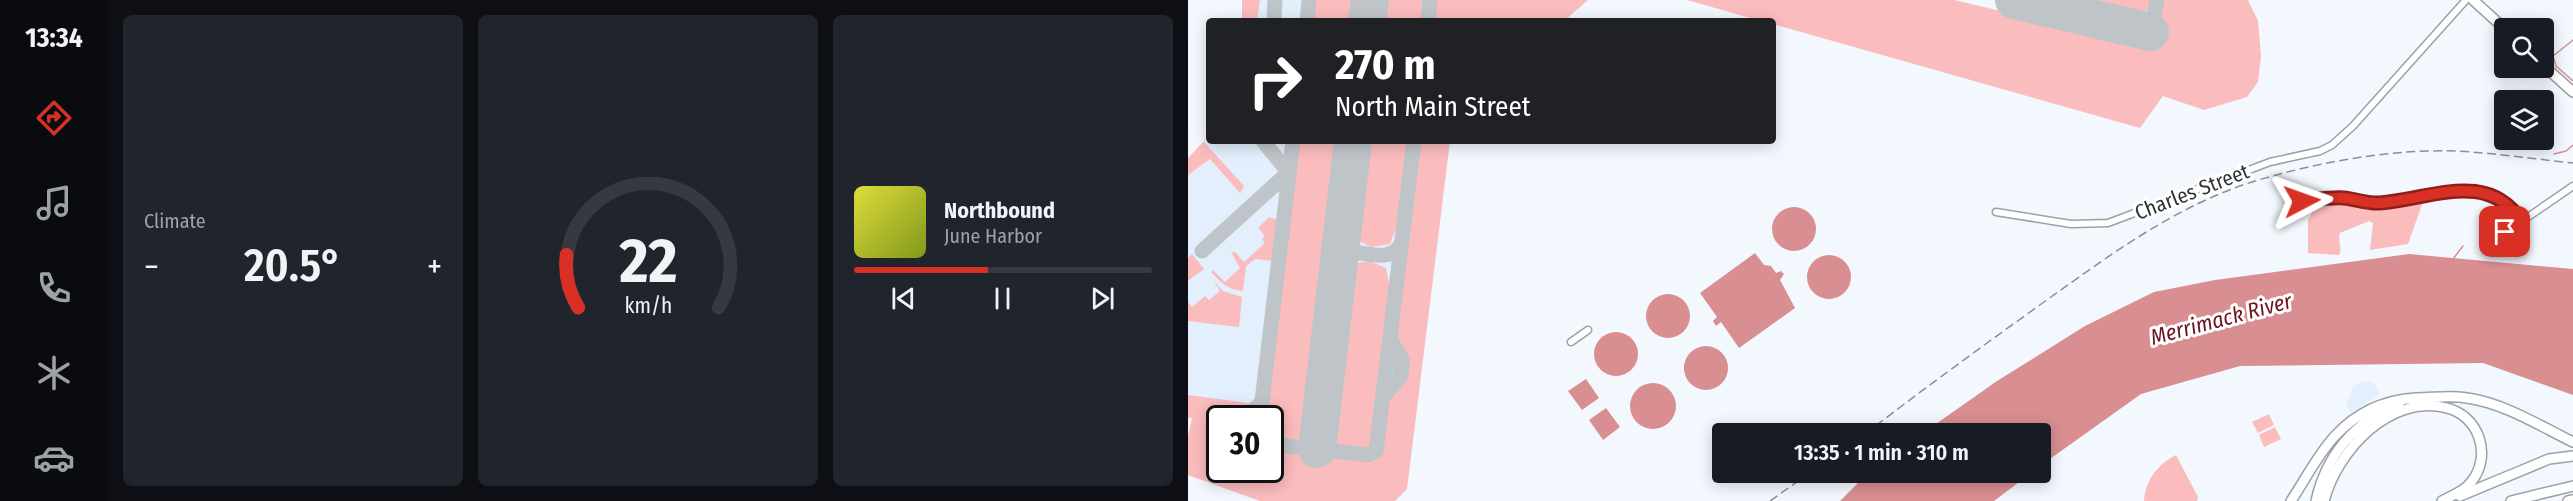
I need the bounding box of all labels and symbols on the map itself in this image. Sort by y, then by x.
street label: Charles Street [2131,158,2253,226]
position arrow [2270,169,2334,233]
pin [2479,206,2530,257]
water label: Merrimack River [2147,287,2296,351]
speed limit sign: 30 [1206,405,1284,483]

